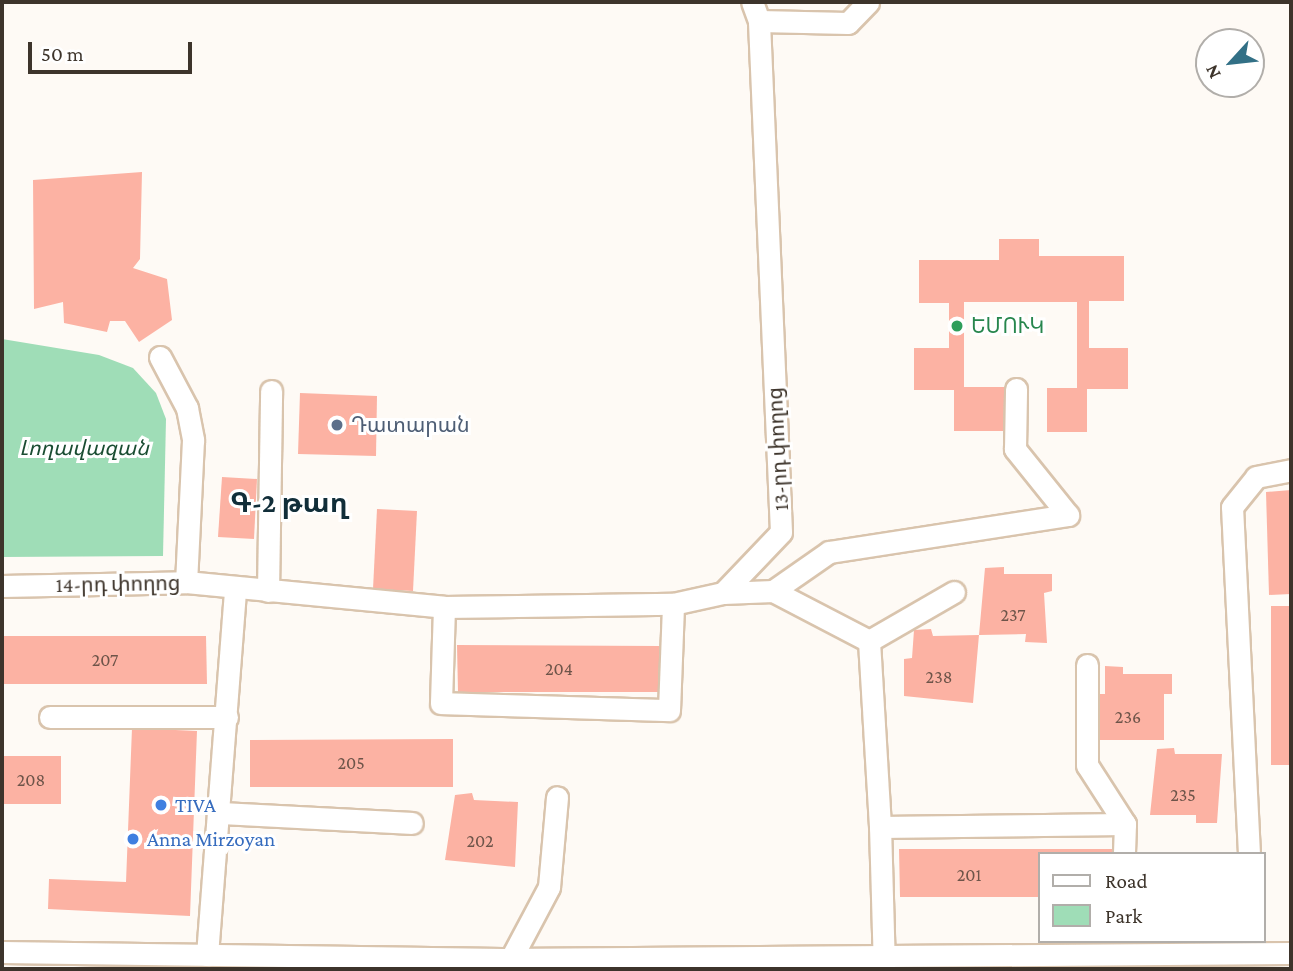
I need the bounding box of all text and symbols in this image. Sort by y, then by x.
scale bar [32,28,196,72]
north arrow [1195,28,1265,98]
text: 50 m [41,42,84,66]
text: N [1200,61,1225,82]
place label: ԵՄՈՒԿ [971,313,1044,339]
marker: ԵՄՈՒԿ [949,318,965,334]
street label: 13-րդ փողոց [762,387,794,511]
place label: Դատարան [351,412,470,438]
marker: Դատարան [329,417,345,433]
park label: Լողավազան [19,435,149,461]
district label: Գ-2 թաղ [230,486,348,520]
street label: 14-րդ փողոց [56,570,180,598]
house number: 237 [1000,604,1026,626]
house number: 207 [92,649,118,671]
house number: 204 [545,658,573,680]
house number: 238 [926,666,952,688]
house number: 236 [1115,706,1141,728]
house number: 205 [337,752,365,774]
house number: 208 [17,769,45,791]
house number: 235 [1170,784,1196,806]
place label: TIVA [175,792,216,818]
marker: TIVA [153,797,169,813]
place label: Anna Mirzoyan [147,826,275,852]
house number: 202 [466,830,494,852]
marker: Anna Mirzoyan [125,831,141,847]
legend [1038,852,1265,943]
house number: 201 [957,864,981,886]
text: Road [1105,869,1148,893]
text: Park [1105,904,1142,928]

